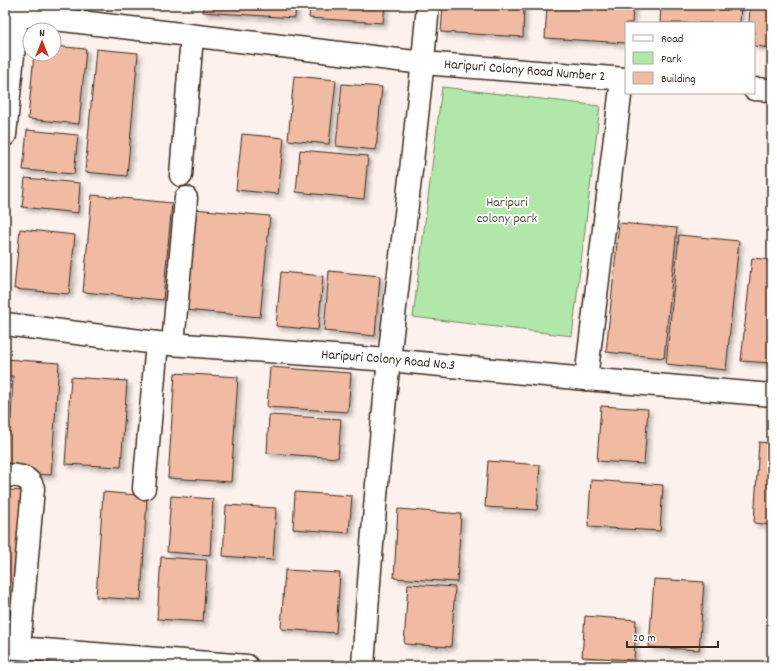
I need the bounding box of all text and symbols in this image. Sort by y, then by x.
north arrow [22,22,62,62]
legend [625,22,755,94]
text: N [39,26,45,42]
text: Road [661,31,683,48]
text: Park [661,51,682,68]
street label: Haripuri Colony Road Number 2 [443,55,606,87]
text: Building [661,71,696,88]
park label: Haripuri colony park [477,193,538,229]
street label: Haripuri Colony Road No.3 [321,345,456,376]
scale bar [627,623,718,649]
text: 20 m [633,630,656,647]

